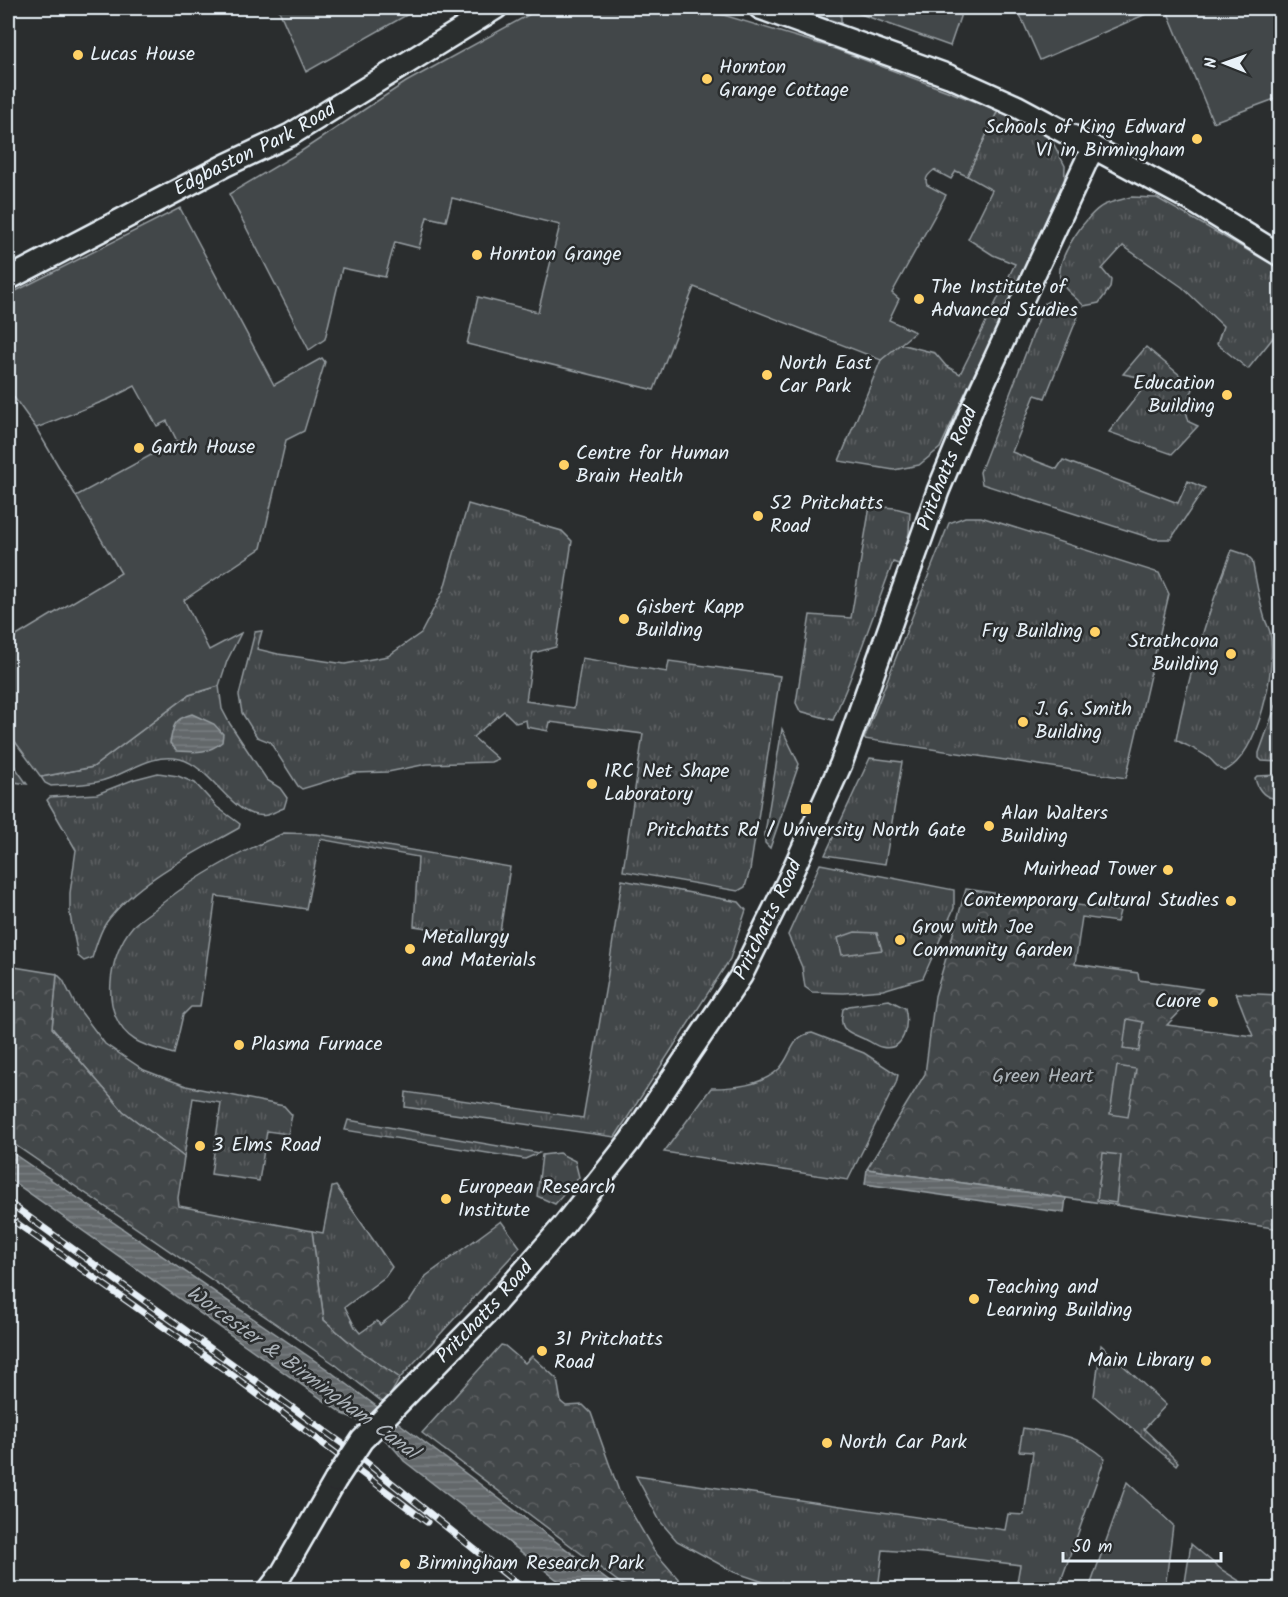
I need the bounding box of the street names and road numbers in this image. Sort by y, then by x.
street label: Edgbaston Park Road [168,94,344,205]
street label: Pritchatts Road [909,401,988,535]
street label: Pritchatts Road [725,853,812,986]
street label: Pritchatts Road [429,1253,542,1372]

